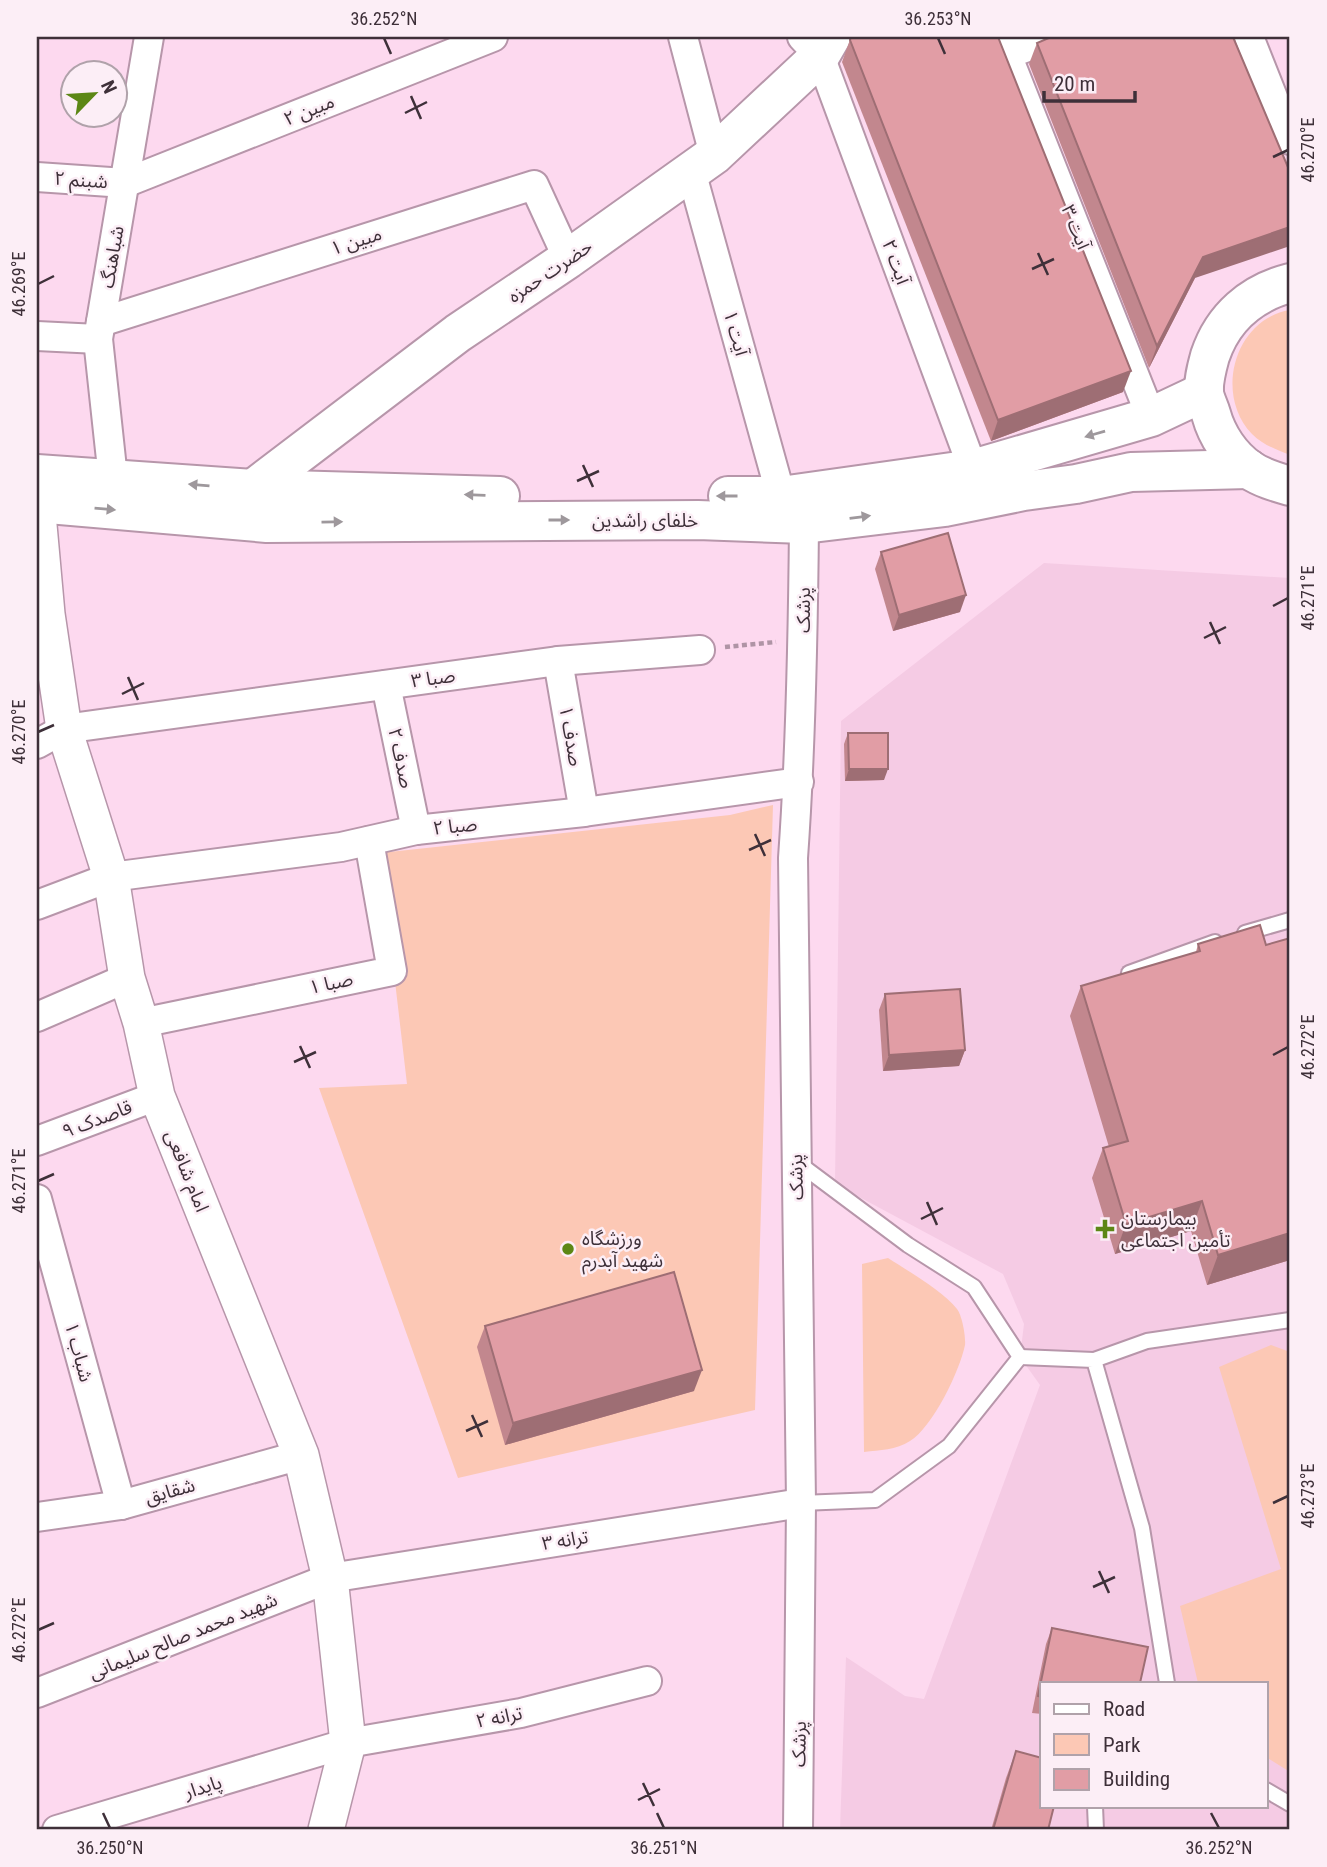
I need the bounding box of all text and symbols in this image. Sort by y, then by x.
text: 36.252°N [350,8,418,29]
text: 36.253°N [904,8,972,29]
north arrow [60,60,130,130]
scale bar [1044,60,1134,104]
text: 20 m [1054,72,1095,96]
text: N [96,77,122,97]
street label: مبین ۲ [280,89,338,131]
text: 46.270°E [1297,118,1318,182]
street label: شبنم ۲ [53,167,109,196]
street label: آیت ۳ [1057,201,1096,254]
street label: مبین ۱ [327,222,385,260]
street label: شباهنگ [95,224,129,290]
street label: حضرت حمزه [504,234,596,308]
street label: آیت ۲ [877,236,915,289]
text: 46.269°E [8,252,29,316]
street label: آیت ۱ [719,308,754,360]
one-way arrow [1084,429,1105,439]
one-way arrow [188,479,210,490]
one-way arrow [464,489,486,501]
one-way arrow [716,490,738,502]
one-way arrow [94,504,116,515]
street label: خلفای راشدین [592,509,698,532]
one-way arrow [849,512,871,523]
one-way arrow [548,515,570,526]
one-way arrow [321,516,343,528]
text: 46.271°E [1297,566,1318,630]
street label: پزشک [792,587,816,633]
street label: صبا ۳ [409,664,457,692]
text: 46.270°E [8,700,29,764]
street label: صدف ۱ [554,704,588,768]
street label: صدف ۲ [383,726,419,790]
street label: صبا ۲ [432,812,478,840]
street label: صبا ۱ [307,967,355,999]
text: 46.272°E [1297,1015,1318,1079]
street label: قاصدک ۹ [59,1095,135,1143]
street label: امام شافعی [157,1127,214,1216]
text: 46.271°E [8,1149,29,1213]
street label: پزشک [784,1154,809,1200]
place label: بیمارستان تأمین اجتماعی [1121,1207,1230,1252]
marker: بیمارستان تأمین اجتماعی [1095,1219,1115,1239]
place label: ورزشگاه شهید آبدرم [582,1227,663,1275]
marker: ورزشگاه شهید آبدرم [560,1241,576,1257]
street label: شباب ۱ [60,1320,98,1384]
text: 46.273°E [1297,1464,1318,1528]
street label: شقایق [142,1473,198,1509]
street label: ترانه ۳ [540,1525,590,1555]
street label: شهید محمد صالح سلیمانی [85,1588,282,1687]
text: 46.272°E [8,1598,29,1662]
legend [1040,1682,1268,1808]
text: Road [1103,1697,1145,1721]
street label: ترانه ۲ [474,1701,524,1733]
street label: پزشک [787,1721,812,1767]
text: Park [1103,1733,1141,1757]
text: Building [1103,1767,1170,1791]
street label: پایدار [180,1770,225,1805]
text: 36.250°N [76,1837,144,1858]
text: 36.251°N [630,1837,698,1858]
text: 36.252°N [1185,1837,1253,1858]

